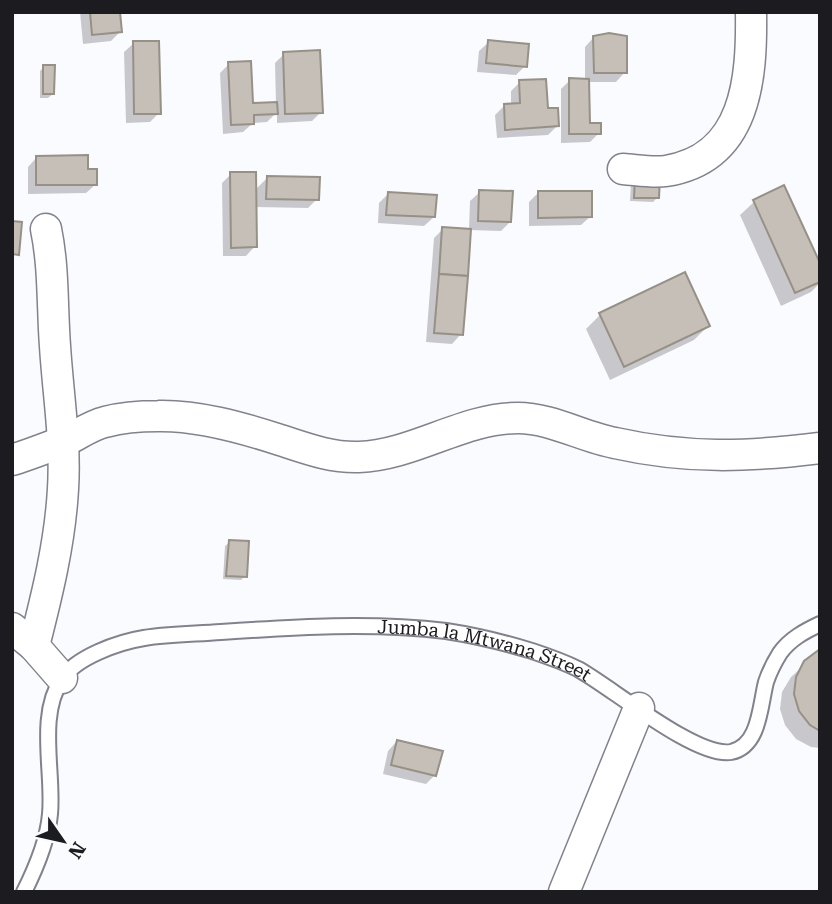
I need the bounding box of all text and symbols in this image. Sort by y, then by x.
street label: Jumba la Mtwana Street [377,615,596,686]
north arrow [28,806,98,876]
text: N [63,838,90,863]

